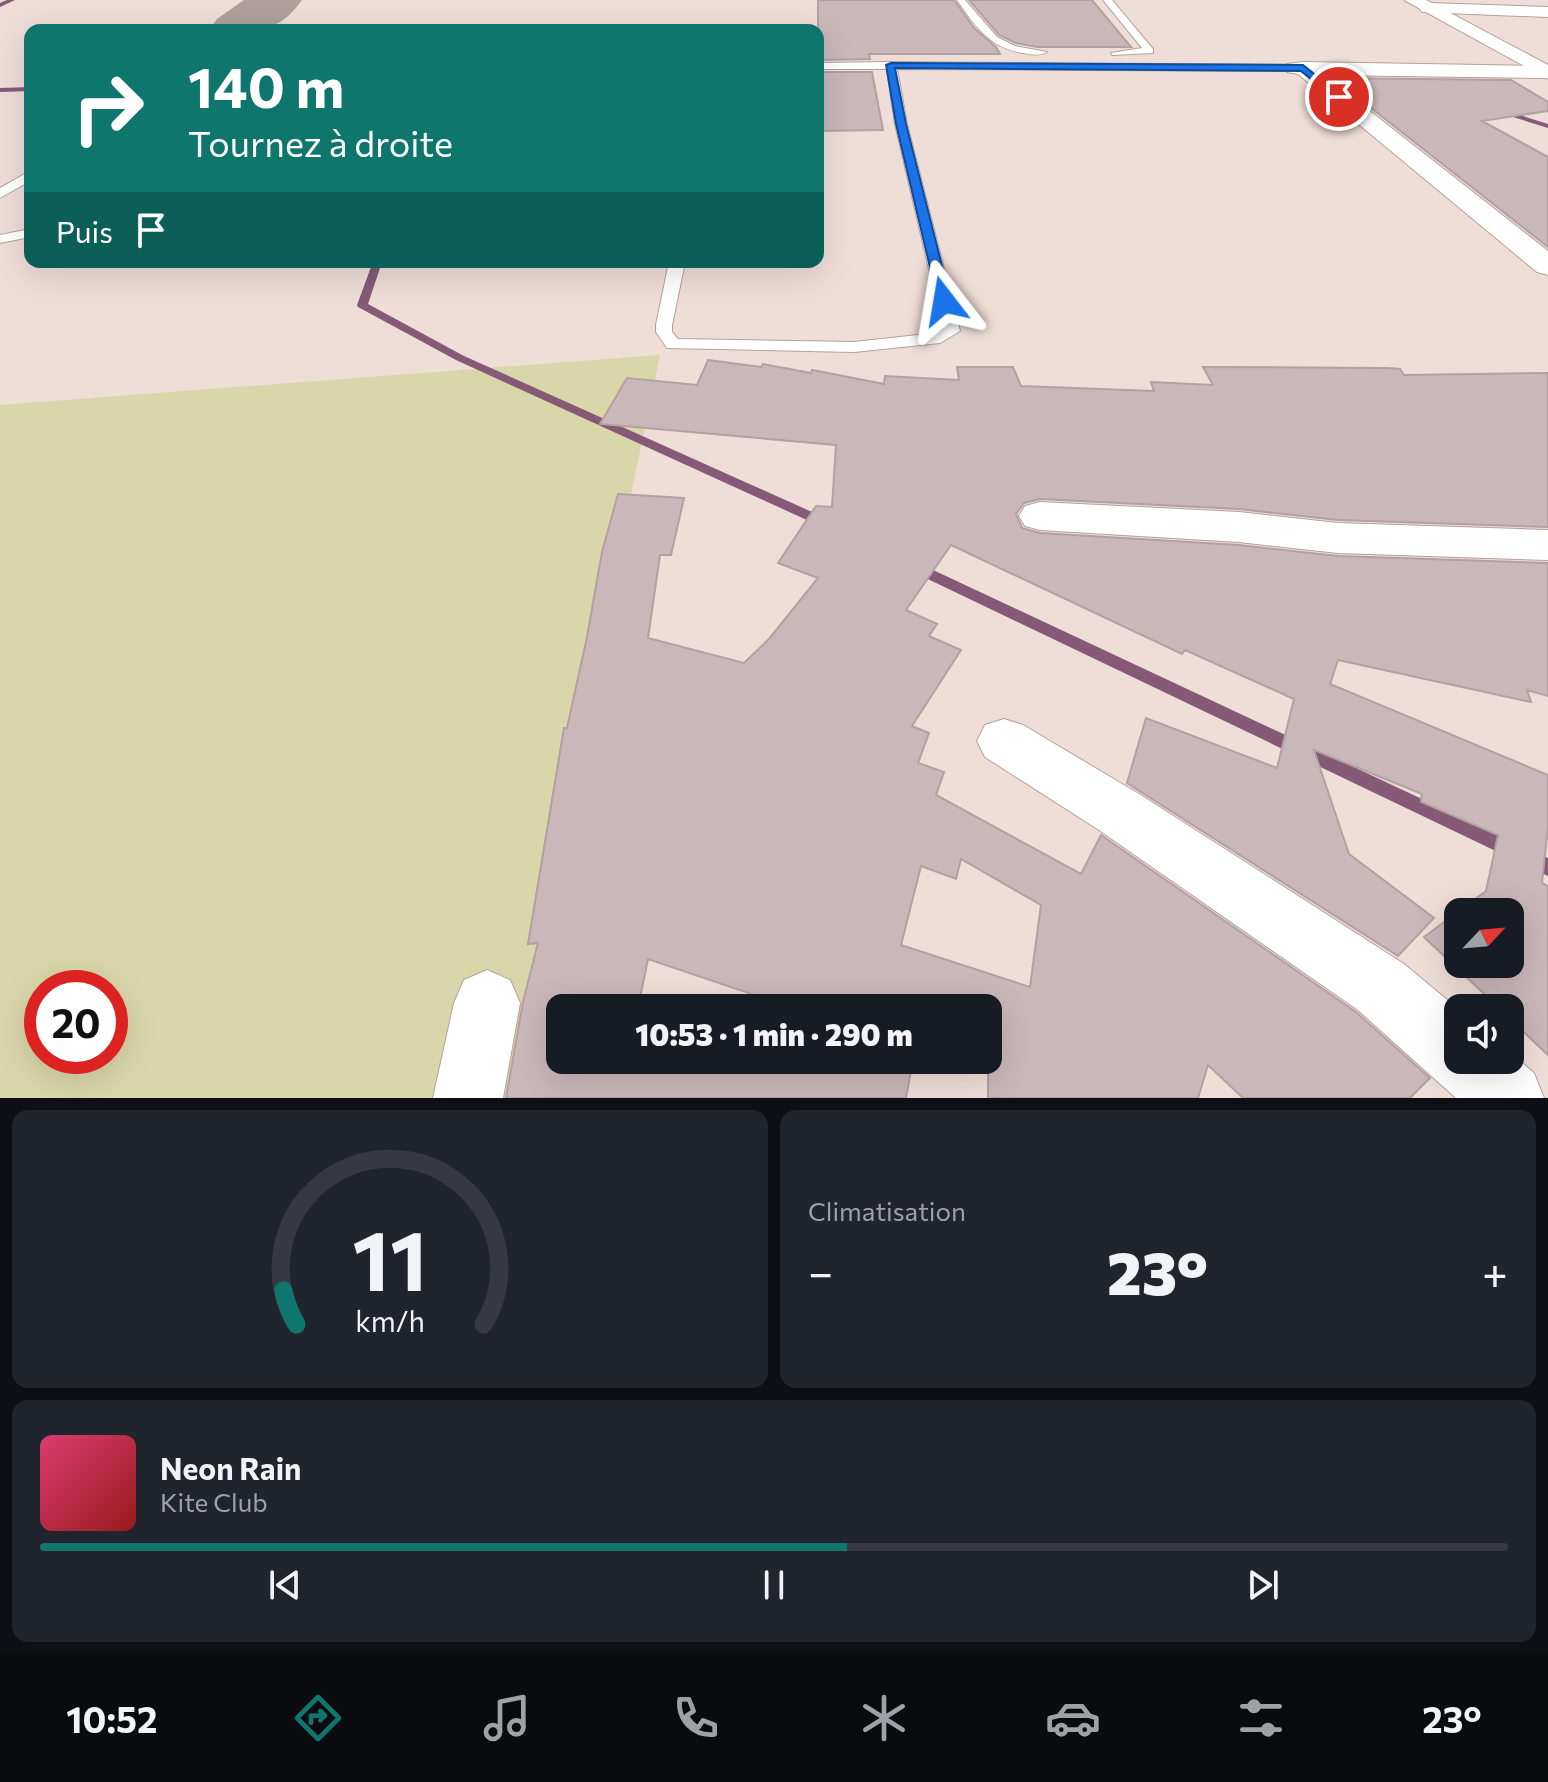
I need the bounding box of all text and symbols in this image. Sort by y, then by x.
text: 140 m [188,51,344,120]
icon: right [56,56,160,160]
pin [1305,63,1373,131]
icon: arrive [1317,75,1361,119]
text: Tournez à droite [188,120,453,164]
icon: arrive [129,208,173,252]
text: Puis [56,212,113,249]
position arrow [902,259,986,343]
north arrow [1444,898,1524,978]
map controls [1444,898,1524,1074]
speed limit sign: 20 [24,970,128,1074]
button: sound [1444,994,1524,1074]
text: 10:53 · 1 min · 290 m [635,1015,913,1052]
text: Climatisation [808,1195,966,1226]
text: 11 [352,1206,428,1308]
text: 23° [1107,1234,1208,1307]
text: − [808,1244,833,1298]
text: + [1482,1244,1508,1298]
text: km/h [355,1303,425,1338]
text: Neon Rain [160,1449,301,1486]
text: Kite Club [160,1486,268,1517]
icon: previous [263,1563,307,1607]
icon: pause [752,1563,796,1607]
icon: next [1241,1563,1285,1607]
icon: directions [290,1690,346,1746]
icon: music [479,1690,535,1746]
icon: phone [668,1690,724,1746]
icon: climate [856,1690,912,1746]
icon: car [1045,1690,1101,1746]
icon: filters [1233,1690,1289,1746]
text: 10:52 [66,1696,158,1740]
text: 23° [1422,1696,1482,1740]

